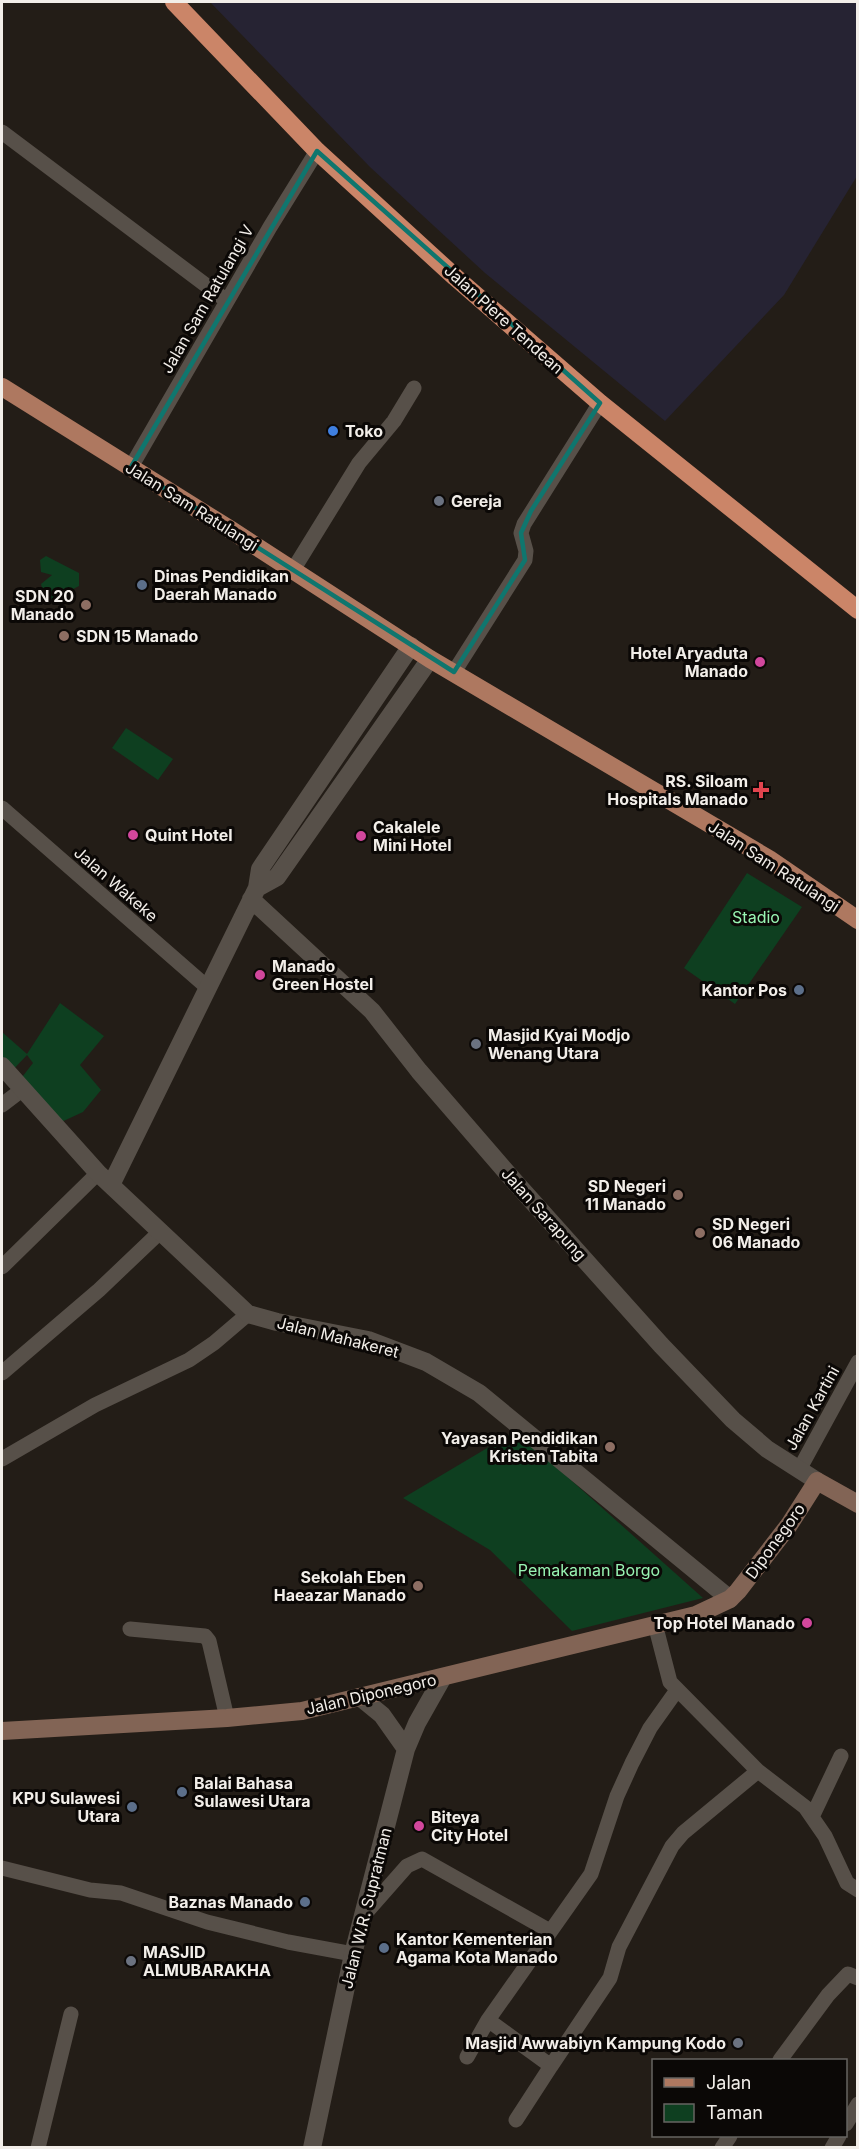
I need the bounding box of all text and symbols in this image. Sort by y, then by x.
street label: Jalan Sam Ratulangi V [156,221,258,377]
street label: Jalan Piere Tendean [440,260,568,378]
place label: Toko [345,421,383,441]
marker: Toko [326,424,340,438]
street label: Jalan Sam Ratulangi [122,457,262,555]
place label: Gereja [451,491,502,511]
marker: Gereja [432,494,446,508]
place label: Dinas Pendidikan Daerah Manado [154,566,289,604]
marker: Dinas Pendidikan Daerah Manado [135,578,149,592]
place label: SDN 20 Manado [11,586,74,624]
marker: SDN 20 Manado [79,598,93,612]
place label: SDN 15 Manado [76,626,198,646]
marker: SDN 15 Manado [57,629,71,643]
place label: Hotel Aryaduta Manado [630,643,748,681]
marker: Hotel Aryaduta Manado [753,655,767,669]
place label: RS. Siloam Hospitals Manado [607,771,748,809]
marker: RS. Siloam Hospitals Manado [752,781,770,799]
street label: Jalan Sam Ratulangi [705,816,843,916]
place label: Cakalele Mini Hotel [373,817,452,855]
place label: Quint Hotel [145,825,233,845]
marker: Quint Hotel [126,828,140,842]
marker: Cakalele Mini Hotel [354,829,368,843]
street label: Jalan Wakeke [70,842,162,926]
park label: Stadio [732,907,780,927]
place label: Manado Green Hostel [272,956,373,994]
marker: Manado Green Hostel [253,968,267,982]
place label: Kantor Pos [701,980,787,1000]
marker: Kantor Pos [792,983,806,997]
place label: Masjid Kyai Modjo Wenang Utara [488,1025,631,1063]
marker: Masjid Kyai Modjo Wenang Utara [469,1037,483,1051]
street label: Jalan Sarapung [497,1164,591,1264]
place label: SD Negeri 11 Manado [585,1176,666,1214]
marker: SD Negeri 11 Manado [671,1188,685,1202]
place label: SD Negeri 06 Manado [712,1214,801,1252]
marker: SD Negeri 06 Manado [693,1226,707,1240]
street label: Jalan Mahakeret [275,1312,401,1362]
street label: Jalan Kartini [781,1362,843,1454]
place label: Yayasan Pendidikan Kristen Tabita [441,1428,598,1466]
marker: Yayasan Pendidikan Kristen Tabita [603,1440,617,1454]
street label: Diponegoro [741,1499,809,1583]
park label: Pemakaman Borgo [518,1560,660,1580]
place label: Sekolah Eben Haeazar Manado [274,1567,406,1605]
marker: Sekolah Eben Haeazar Manado [411,1579,425,1593]
place label: Top Hotel Manado [653,1613,795,1633]
marker: Top Hotel Manado [800,1616,814,1630]
street label: Jalan Diponegoro [304,1669,438,1719]
place label: Balai Bahasa Sulawesi Utara [194,1773,311,1811]
marker: Balai Bahasa Sulawesi Utara [175,1785,189,1799]
place label: KPU Sulawesi Utara [12,1788,120,1826]
marker: KPU Sulawesi Utara [125,1800,139,1814]
place label: Biteya City Hotel [431,1807,508,1845]
marker: Biteya City Hotel [412,1819,426,1833]
street label: Jalan W.R. Supratman [336,1825,396,1991]
place label: Baznas Manado [169,1892,293,1912]
marker: Baznas Manado [298,1895,312,1909]
place label: Kantor Kementerian Agama Kota Manado [396,1929,558,1967]
marker: Kantor Kementerian Agama Kota Manado [377,1941,391,1955]
place label: MASJID ALMUBARAKHA [143,1942,271,1980]
marker: MASJID ALMUBARAKHA [124,1954,138,1968]
place label: Masjid Awwabiyn Kampung Kodo [465,2033,726,2053]
marker: Masjid Awwabiyn Kampung Kodo [731,2036,745,2050]
legend [652,2059,847,2137]
text: Jalan [706,2072,751,2093]
text: Taman [706,2102,763,2123]

